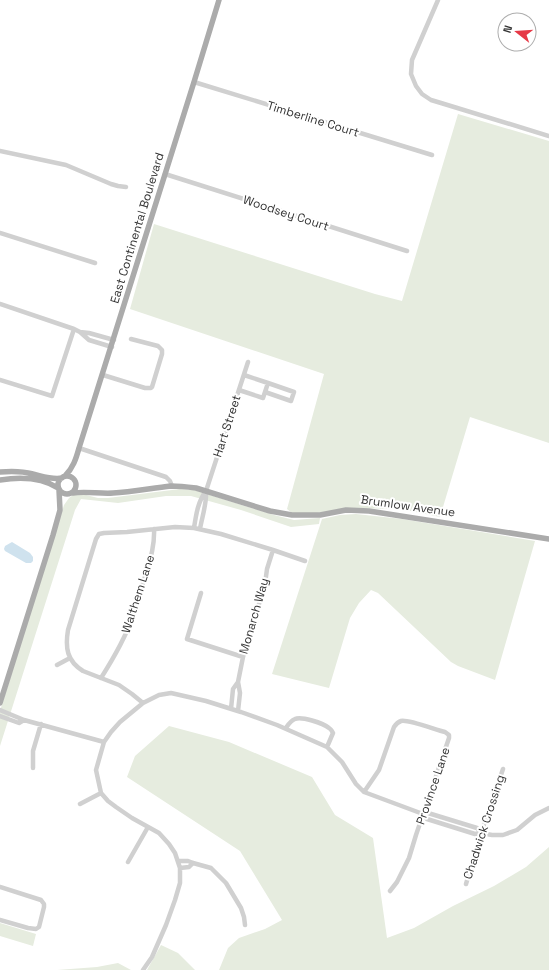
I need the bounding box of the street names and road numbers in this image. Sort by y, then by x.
street label: Timberline Court [265,97,361,141]
street label: East Continental Boulevard [106,151,168,305]
street label: Woodsey Court [241,192,331,234]
street label: Hart Street [209,393,245,459]
street label: Brumlow Avenue [360,491,456,521]
street label: Walthem Lane [118,553,158,635]
street label: Monarch Way [236,576,272,656]
street label: Province Lane [412,745,454,827]
street label: Chadwick Crossing [460,773,508,881]

